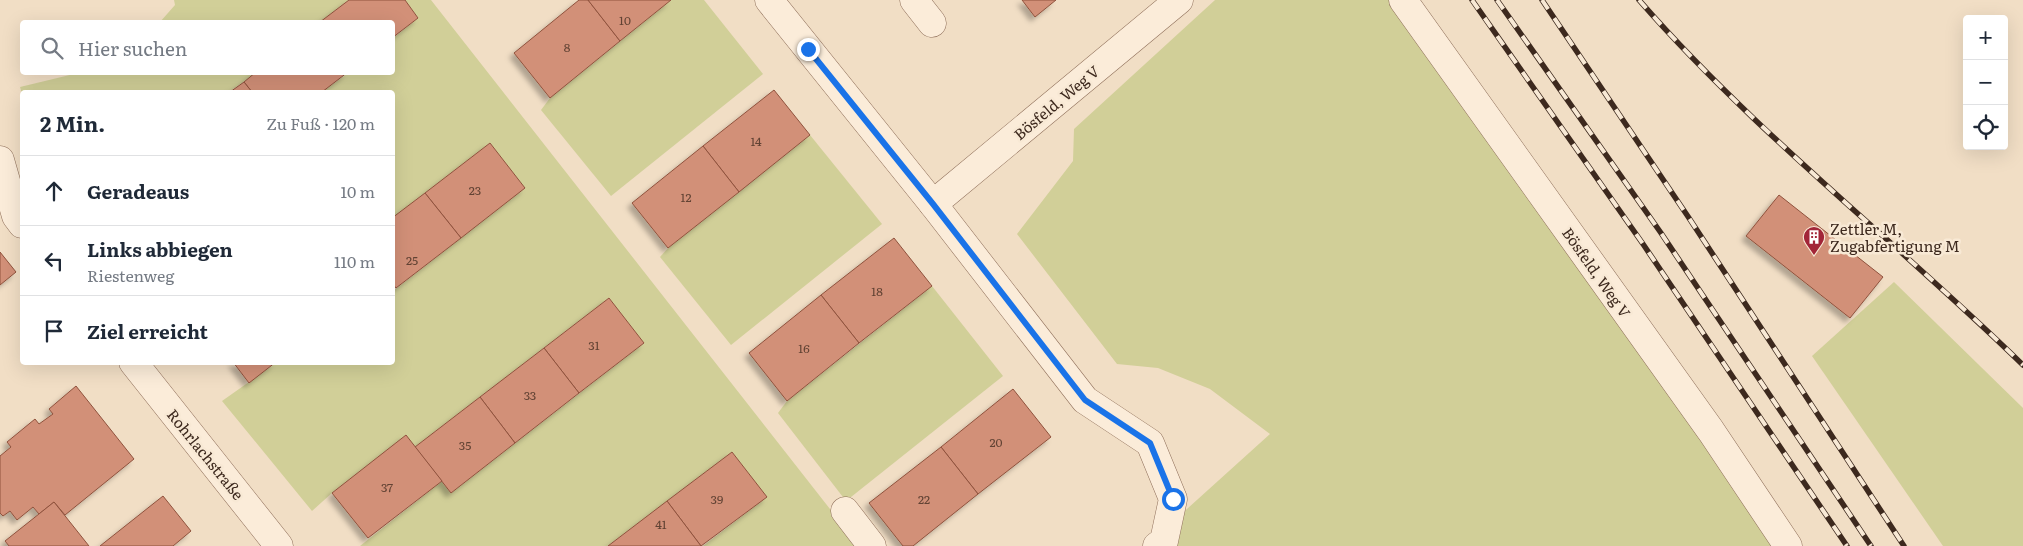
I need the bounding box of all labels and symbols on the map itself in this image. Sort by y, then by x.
house number: 10 [619,11,631,29]
house number: 8 [564,38,571,56]
route end [797,38,820,61]
street label: Bösfeld, Weg V [1008,59,1104,145]
house number: 14 [750,132,762,150]
house number: 23 [469,181,481,199]
house number: 12 [681,188,691,206]
place label: Zettler M, Zugabfertigung M [1830,217,1960,257]
street label: Bösfeld, Weg V [1557,222,1637,322]
building icon: Zettler M, Zugabfertigung M [1802,225,1826,256]
house number: 25 [406,251,418,269]
house number: 18 [871,282,883,300]
house number: 31 [588,336,600,354]
house number: 16 [798,339,810,357]
house number: 33 [524,386,536,404]
street label: Rohrlachstraße [162,404,250,505]
house number: 20 [989,433,1003,451]
house number: 35 [459,436,471,454]
house number: 37 [381,478,393,496]
route start [1162,488,1185,511]
house number: 39 [711,490,723,508]
house number: 22 [918,490,930,508]
house number: 41 [655,515,667,533]

